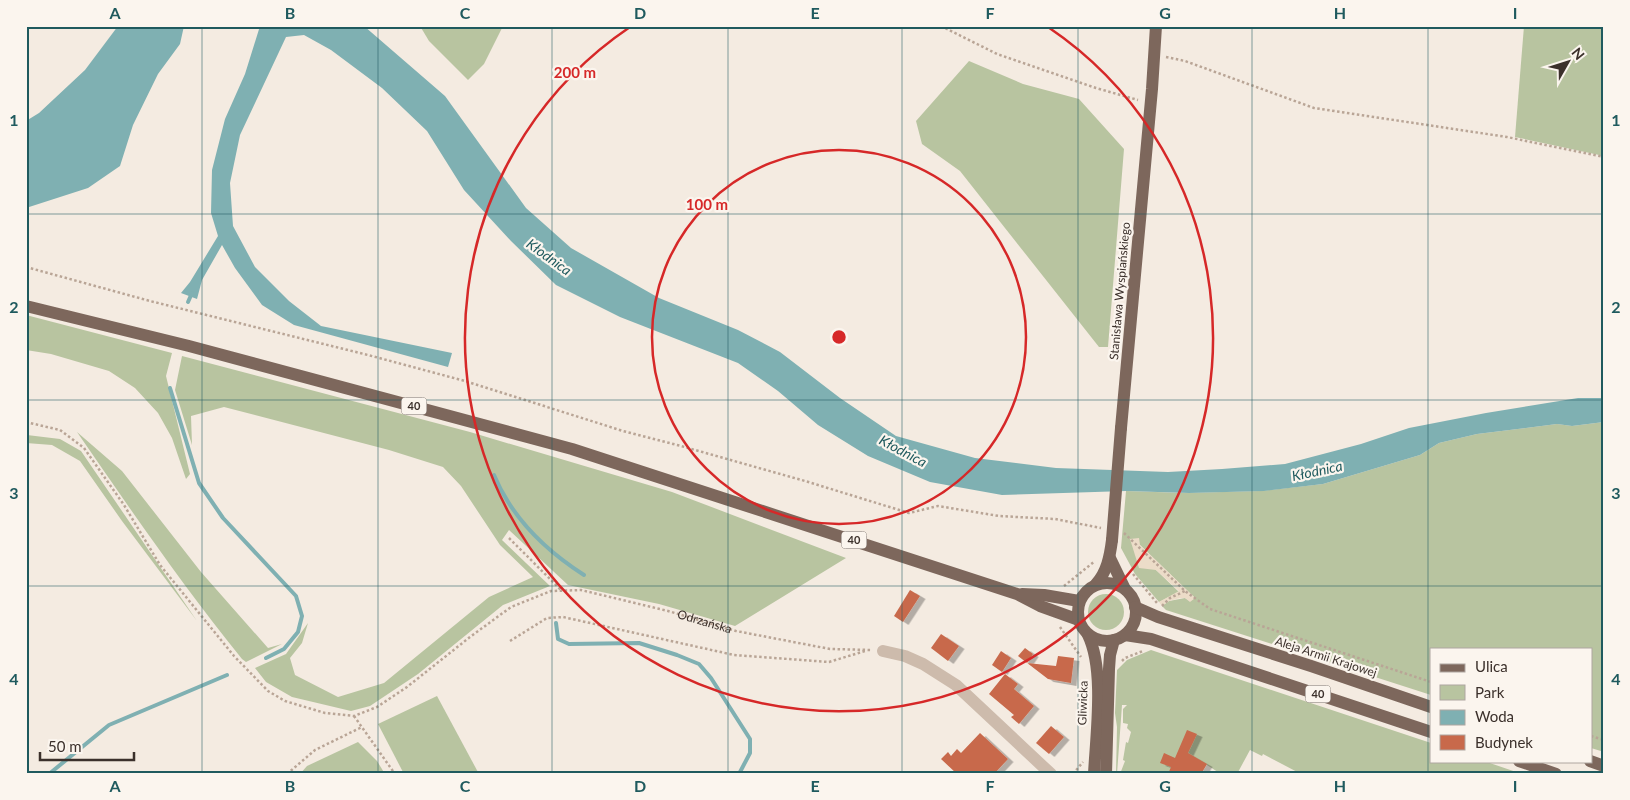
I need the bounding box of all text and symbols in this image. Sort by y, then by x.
text: A [108,3,121,22]
text: B [285,3,295,22]
text: C [460,3,471,22]
text: D [634,3,646,22]
text: E [810,3,820,22]
text: F [985,3,995,22]
text: G [1159,3,1171,22]
text: H [1334,3,1346,22]
text: I [1513,3,1517,22]
north arrow [1542,38,1592,88]
text: N [1568,44,1588,63]
text: 200 m [554,63,596,81]
text: 1 [9,110,19,129]
text: 1 [1611,110,1621,129]
text: 100 m [686,195,728,213]
street label: Stanisława Wyspiańskiego [1106,221,1133,361]
water label: Kłodnica [523,235,575,279]
text: 2 [9,297,19,316]
text: 2 [1611,297,1621,316]
centre of rings [830,328,848,346]
road number: 40 [402,398,426,414]
water label: Kłodnica [877,431,930,470]
water label: Kłodnica [1290,457,1344,484]
text: 3 [9,483,19,502]
text: 3 [1611,483,1621,502]
road number: 40 [842,532,866,548]
street label: Odrzańska [676,606,734,636]
street label: Aleja Armii Krajowej [1273,633,1379,680]
legend [1430,648,1592,762]
text: Ulica [1475,657,1508,675]
text: 4 [9,669,19,688]
text: 4 [1611,669,1621,688]
street label: Gliwicka [1074,680,1091,725]
text: Park [1475,683,1505,701]
road number: 40 [1306,686,1330,702]
text: Woda [1475,707,1514,725]
scale bar [40,730,134,762]
text: Budynek [1475,733,1533,751]
text: 50 m [48,737,82,755]
text: A [108,776,121,795]
text: B [285,776,295,795]
text: C [460,776,471,795]
text: D [634,776,646,795]
text: E [810,776,820,795]
text: F [985,776,995,795]
text: G [1159,776,1171,795]
text: H [1334,776,1346,795]
text: I [1513,776,1517,795]

